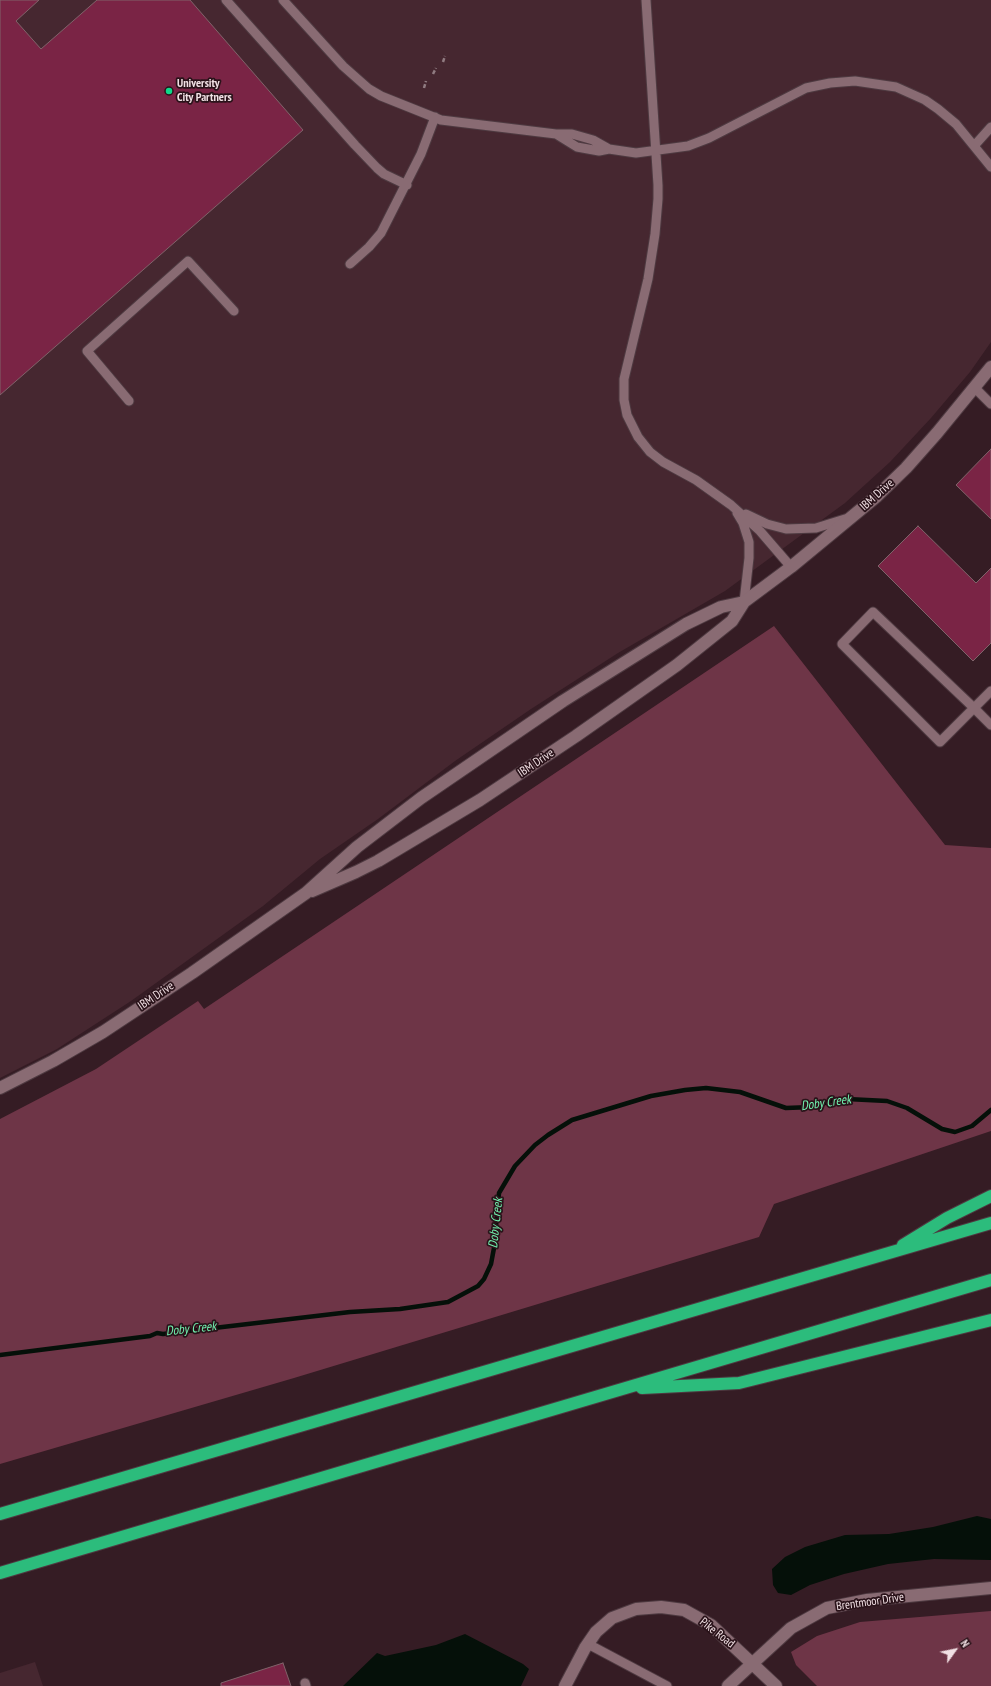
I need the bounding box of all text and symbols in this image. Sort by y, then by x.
place label: University City Partners [177,77,232,105]
marker: University City Partners [164,86,174,96]
street label: IBM Drive [857,476,897,514]
street label: IBM Drive [515,746,557,780]
street label: IBM Drive [135,979,177,1013]
water label: Doby Creek [800,1092,852,1114]
water label: Doby Creek [486,1197,506,1249]
water label: Doby Creek [165,1319,217,1339]
street label: Brentmoor Drive [835,1590,905,1614]
street label: Pike Road [697,1615,737,1651]
north arrow [935,1630,975,1670]
text: N [958,1637,973,1650]

